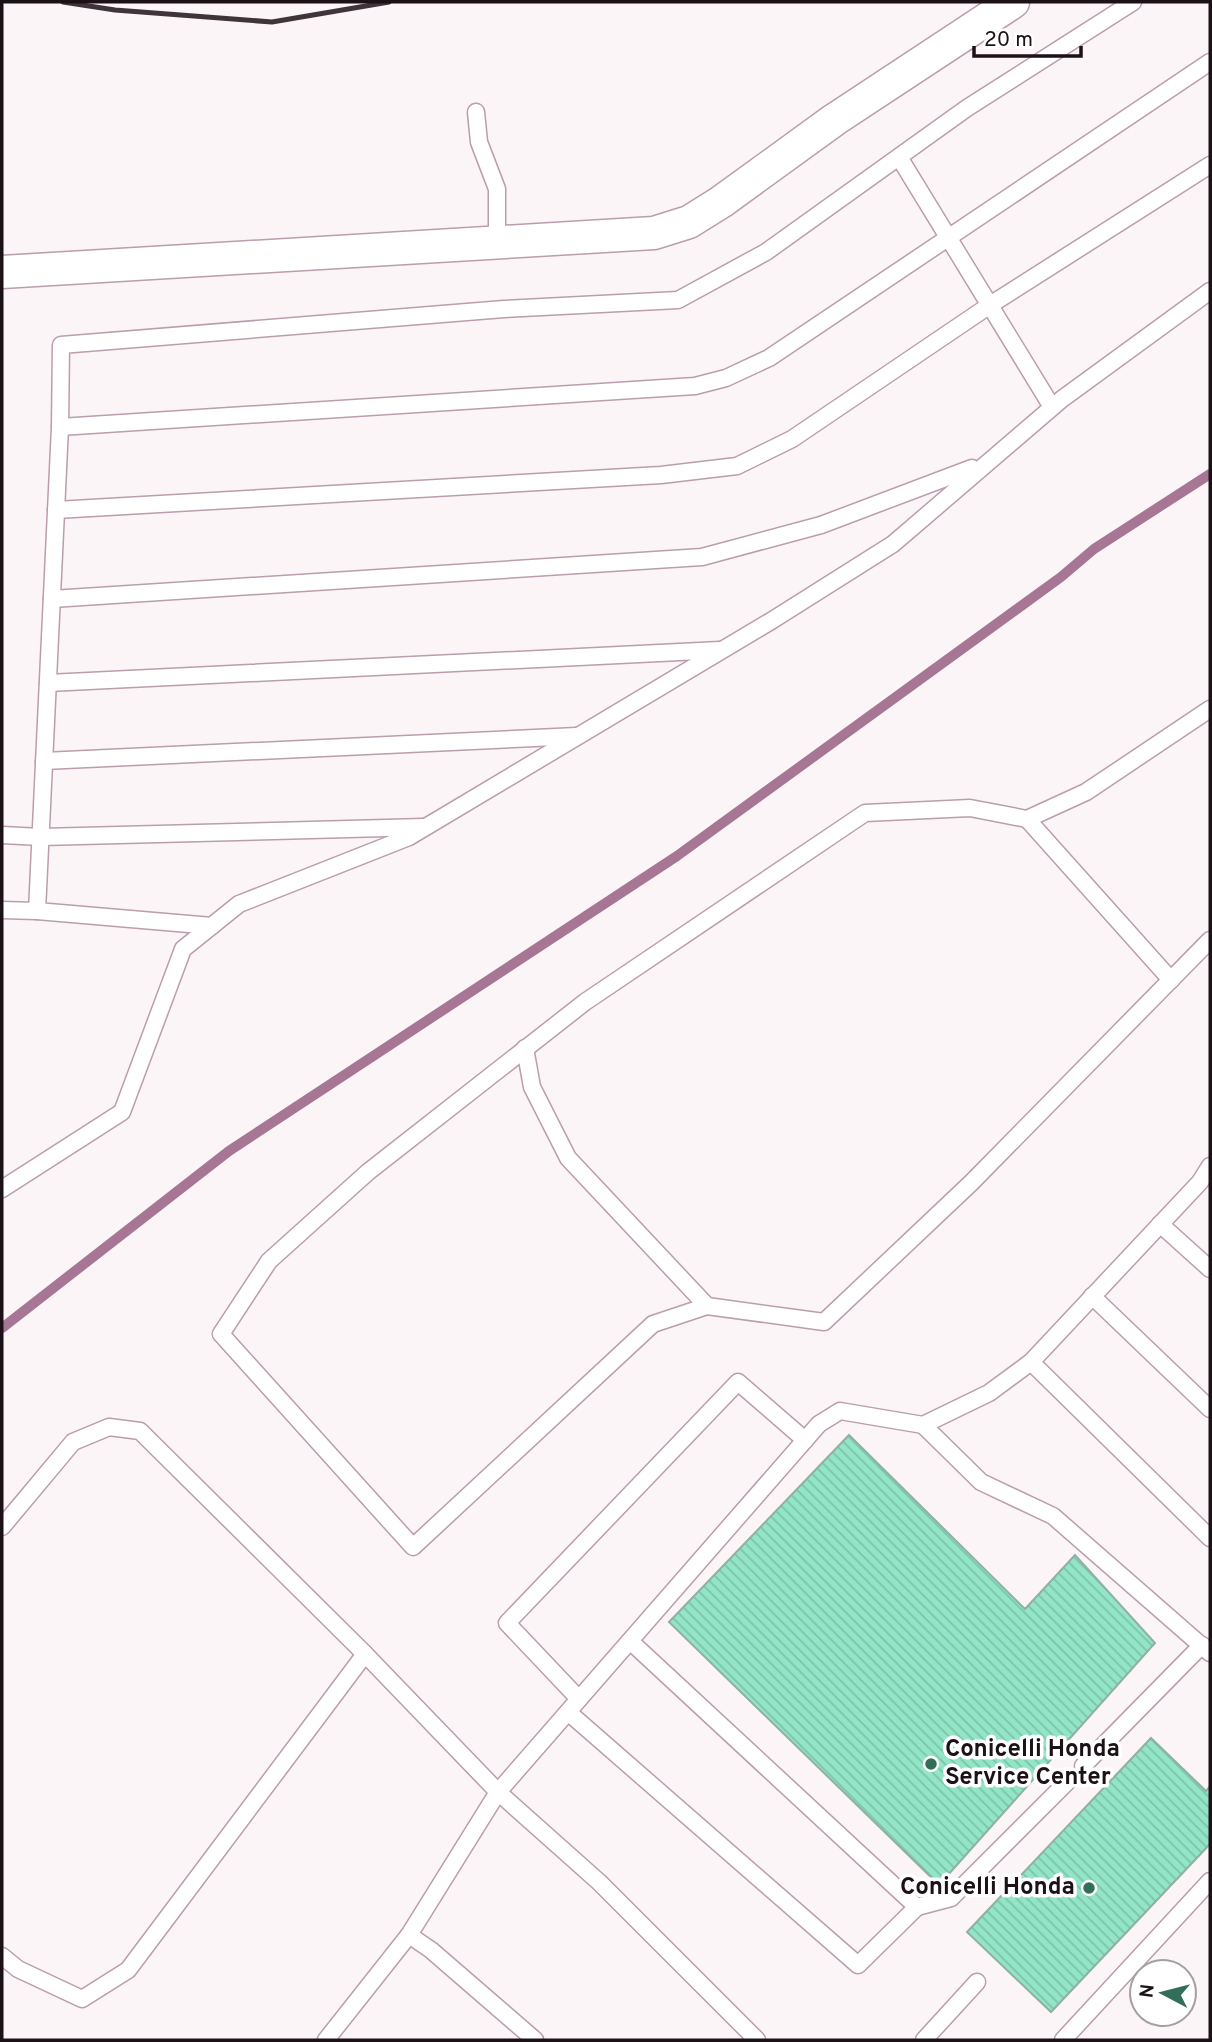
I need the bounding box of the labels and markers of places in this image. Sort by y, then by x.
place label: Conicelli Honda Service Center [945,1735,1120,1793]
marker: Conicelli Honda Service Center [923,1756,939,1772]
place label: Conicelli Honda [900,1873,1075,1903]
marker: Conicelli Honda [1081,1880,1097,1896]

